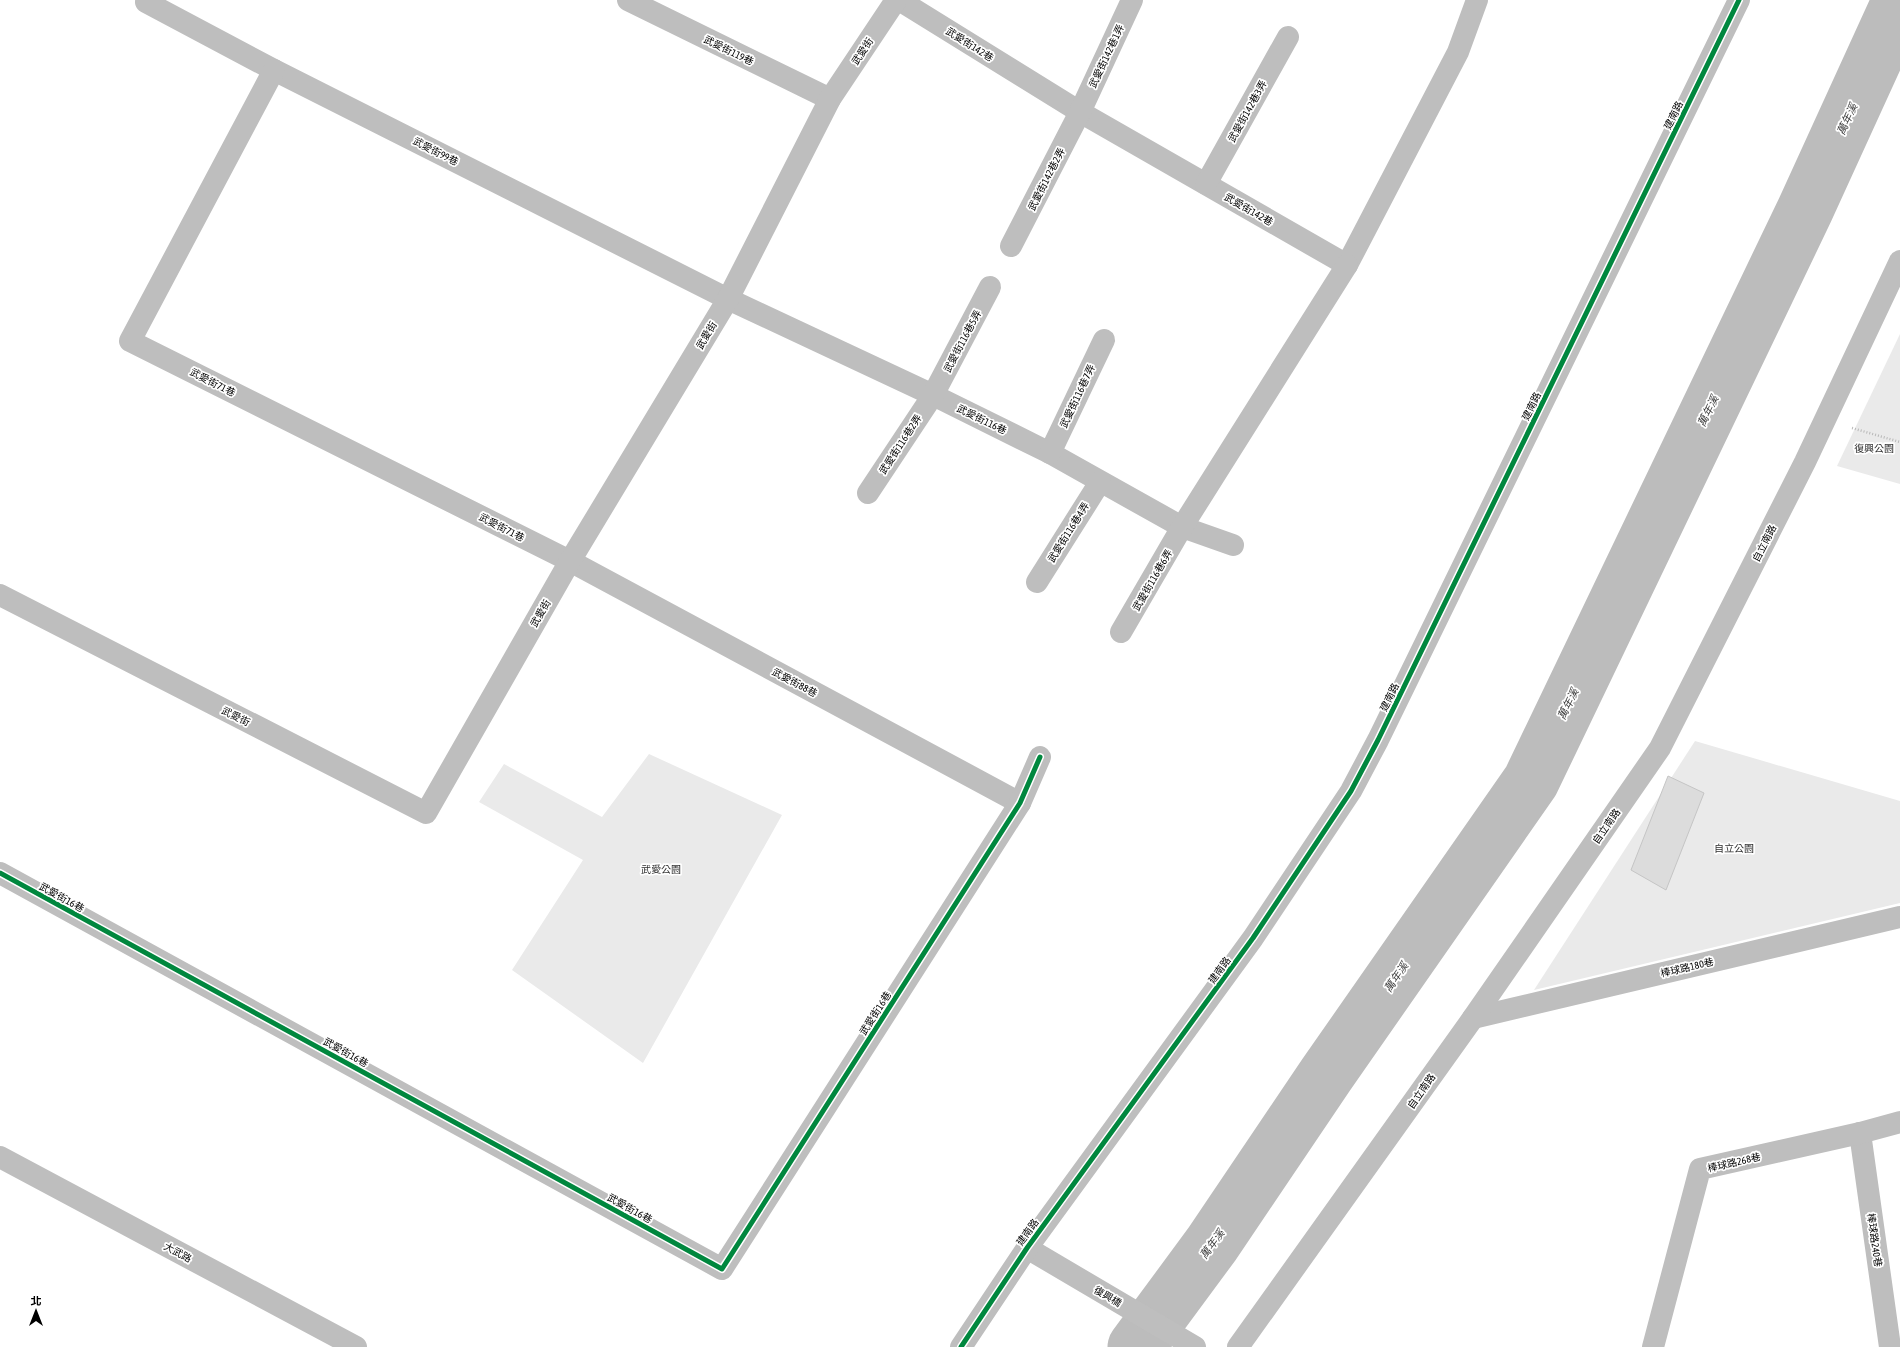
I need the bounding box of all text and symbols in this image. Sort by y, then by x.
street label: 武愛街142巷1弄 [1087,23,1126,90]
street label: 武愛街142巷 [944,25,996,63]
street label: 武愛街119巷 [702,34,756,67]
street label: 武愛街 [849,36,875,67]
street label: 武愛街142巷3弄 [1226,78,1269,144]
street label: 建南路 [1662,99,1685,131]
water label: 萬年溪 [1835,100,1860,136]
street label: 武愛街99巷 [411,135,460,168]
street label: 武愛街142巷2弄 [1026,146,1067,212]
street label: 武愛街142巷 [1223,191,1275,228]
street label: 武愛街116巷5弄 [941,308,983,374]
street label: 武愛街 [694,320,719,351]
street label: 武愛街116巷7弄 [1058,363,1097,430]
street label: 武愛街71巷 [188,366,237,399]
street label: 建南路 [1520,390,1543,422]
water label: 萬年溪 [1695,392,1722,428]
street label: 武愛街116巷 [955,403,1009,436]
street label: 武愛街116巷2弄 [877,412,924,476]
park label: 復興公園 [1854,443,1894,454]
street label: 武愛街116巷4弄 [1046,500,1091,564]
street label: 武愛街71巷 [477,511,526,544]
street label: 自立南路 [1750,523,1778,564]
street label: 武愛街116巷6弄 [1130,548,1174,613]
street label: 武愛街 [528,598,553,629]
street label: 武愛街88巷 [770,666,819,699]
street label: 建南路 [1378,681,1401,713]
water label: 萬年溪 [1555,685,1582,721]
street label: 武愛街 [220,705,252,728]
street label: 自立南路 [1590,807,1622,846]
park label: 自立公園 [1714,843,1754,854]
park label: 武愛公園 [641,864,681,875]
street label: 武愛街16巷 [37,881,86,914]
street label: 建南路 [1206,955,1233,986]
street label: 棒球路180巷 [1660,956,1715,979]
water label: 萬年溪 [1382,958,1411,994]
street label: 武愛街16巷 [857,990,893,1037]
street label: 武愛街16巷 [321,1036,370,1069]
street label: 自立南路 [1405,1072,1437,1111]
street label: 棒球路268巷 [1707,1151,1762,1174]
street label: 武愛街16巷 [605,1192,654,1225]
street label: 棒球路240巷 [1865,1213,1884,1268]
street label: 建南路 [1014,1217,1041,1248]
water label: 萬年溪 [1197,1226,1228,1261]
street label: 大武路 [162,1241,194,1264]
street label: 復興橋 [1092,1284,1123,1309]
north arrow [16,1291,56,1331]
text: 北 [31,1295,42,1307]

